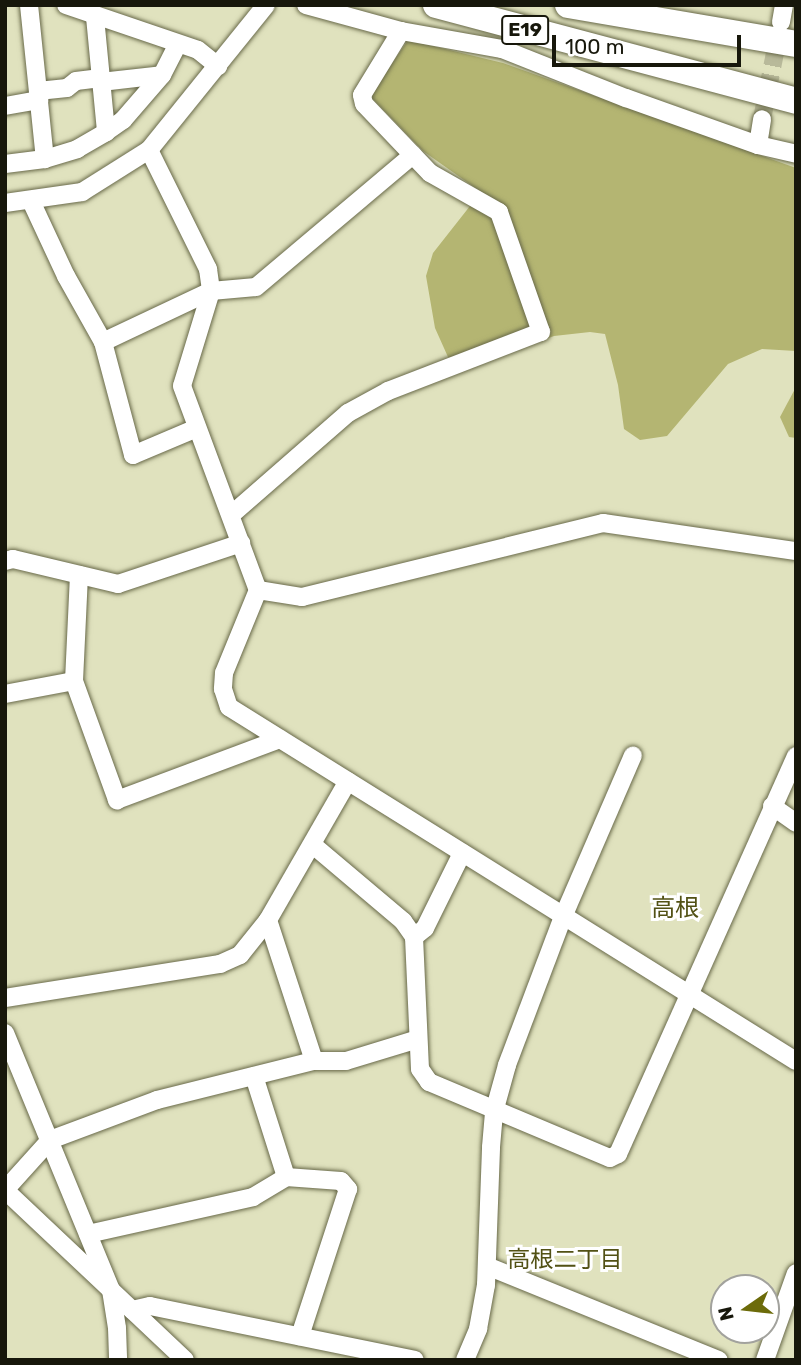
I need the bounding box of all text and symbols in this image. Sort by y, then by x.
road number: E19 [500,14,550,46]
scale bar [556,21,745,65]
text: 100 m [565,34,624,59]
district label: 高根 [651,895,699,923]
district label: 高根二丁目 [508,1245,622,1273]
north arrow [710,1274,780,1344]
text: N [713,1304,739,1323]

